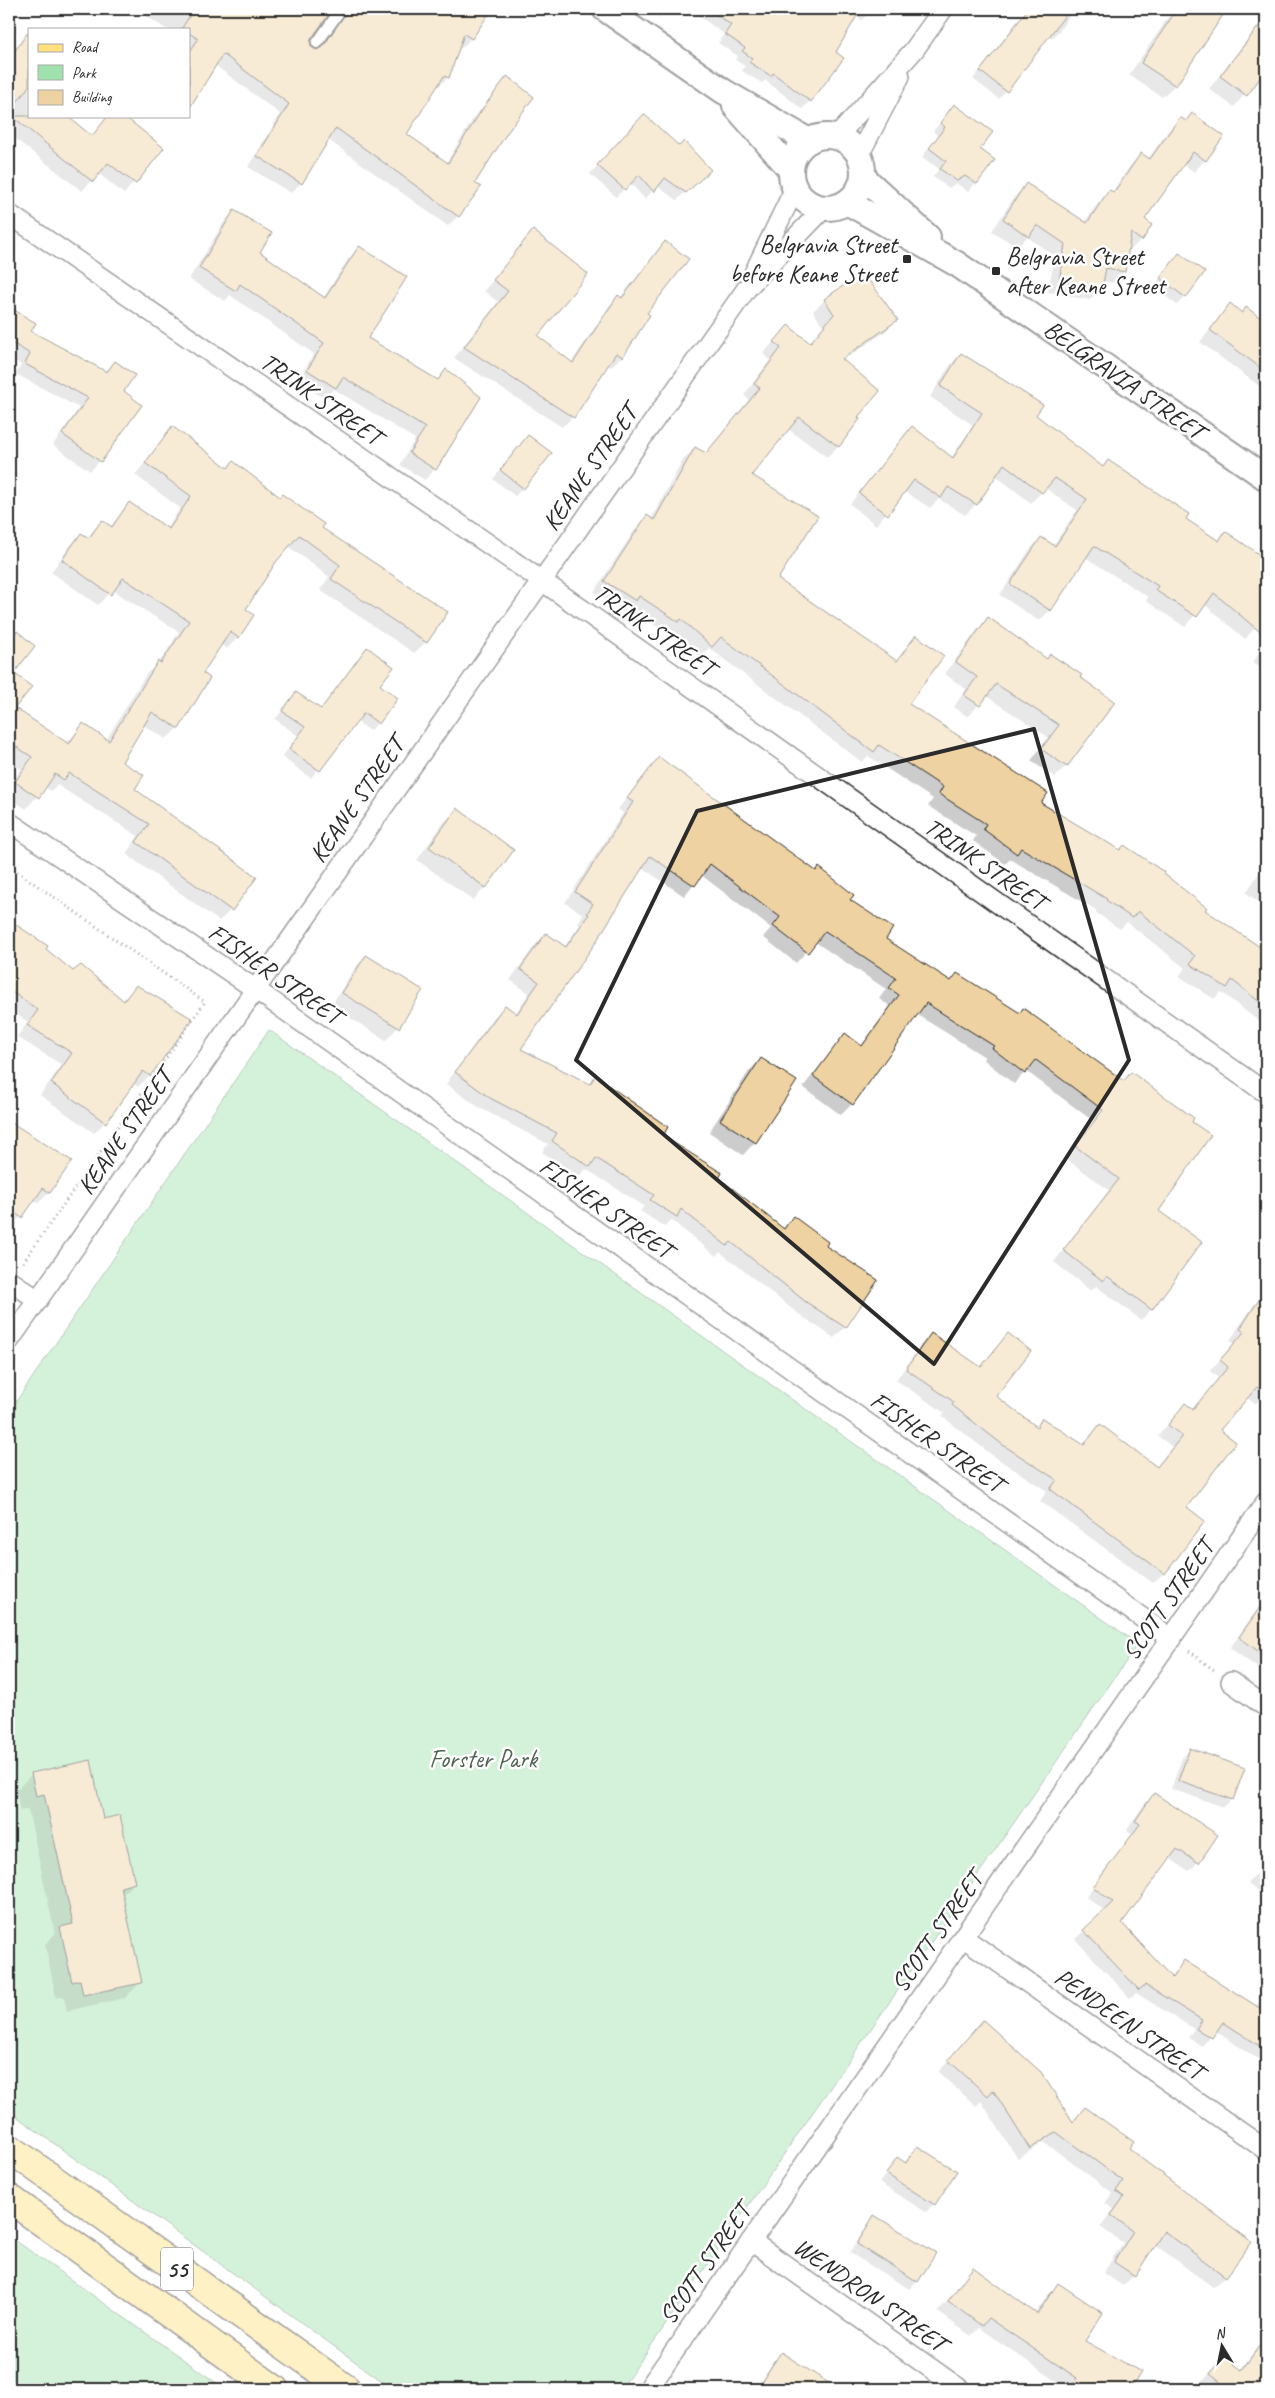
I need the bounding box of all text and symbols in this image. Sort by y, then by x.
legend [28,28,190,118]
text: Road [72,38,99,57]
text: Park [72,64,97,83]
text: Building [72,88,112,107]
place label: Belgravia Street before Keane Street [730,229,900,290]
place label: Belgravia Street after Keane Street [1006,241,1168,302]
marker: Belgravia Street before Keane Street [901,253,913,265]
marker: Belgravia Street after Keane Street [990,265,1002,277]
street label: BELGRAVIA STREET [1038,313,1216,451]
street label: TRINK STREET [254,346,393,456]
street label: KEANE STREET [535,394,649,537]
street label: TRINK STREET [587,577,726,687]
street label: KEANE STREET [302,726,416,869]
street label: TRINK STREET [918,811,1057,921]
street label: FISHER STREET [202,916,353,1035]
street label: KEANE STREET [70,1058,184,1201]
street label: FISHER STREET [533,1150,684,1269]
street label: FISHER STREET [864,1384,1015,1503]
street label: SCOTT STREET [1115,1528,1225,1666]
park label: Forster Park [429,1743,539,1775]
street label: SCOTT STREET [884,1860,994,1998]
street label: PENDEEN STREET [1048,1961,1215,2091]
street label: SCOTT STREET [652,2192,762,2330]
street label: WENDRON STREET [787,2231,958,2363]
road number: 55 [161,2248,193,2290]
north arrow [1198,2320,1248,2370]
text: N [1214,2324,1228,2343]

